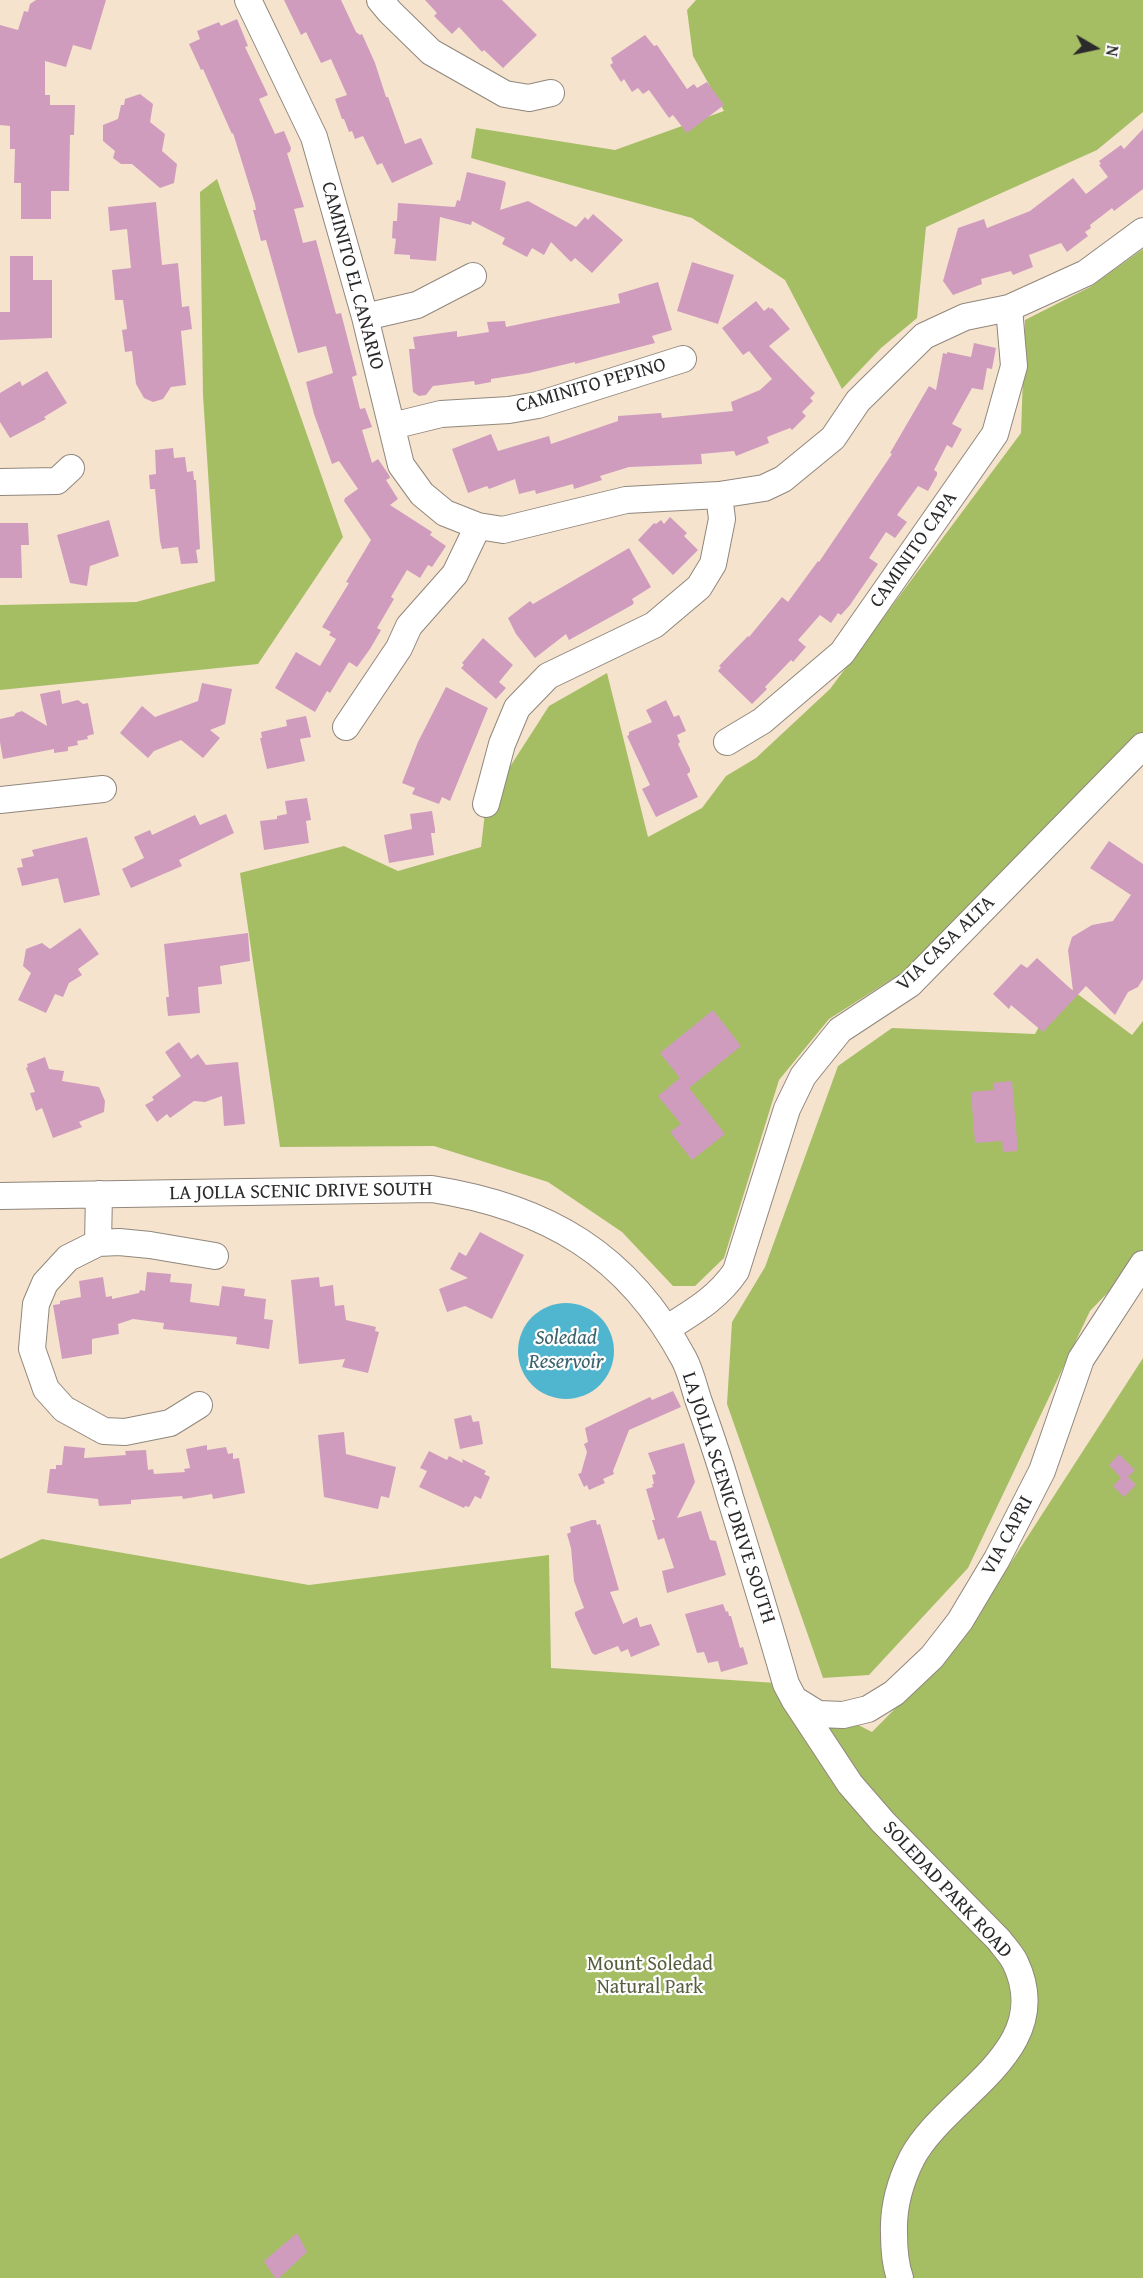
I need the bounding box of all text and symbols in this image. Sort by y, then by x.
north arrow [1065,18,1125,78]
text: N [1100,44,1125,58]
street label: CAMINITO EL CANARIO [315,179,389,373]
street label: CAMINITO PEPINO [513,353,669,419]
street label: CAMINITO CAPA [865,487,963,613]
street label: VIA CASA ALTA [892,891,1000,997]
street label: LA JOLLA SCENIC DRIVE SOUTH [169,1178,433,1206]
water label: Soledad Reservoir [528,1326,604,1376]
street label: LA JOLLA SCENIC DRIVE SOUTH [676,1369,780,1627]
street label: VIA CAPRI [977,1492,1039,1580]
street label: SOLEDAD PARK ROAD [877,1816,1017,1964]
park label: Mount Soledad Natural Park [587,1953,713,2000]

